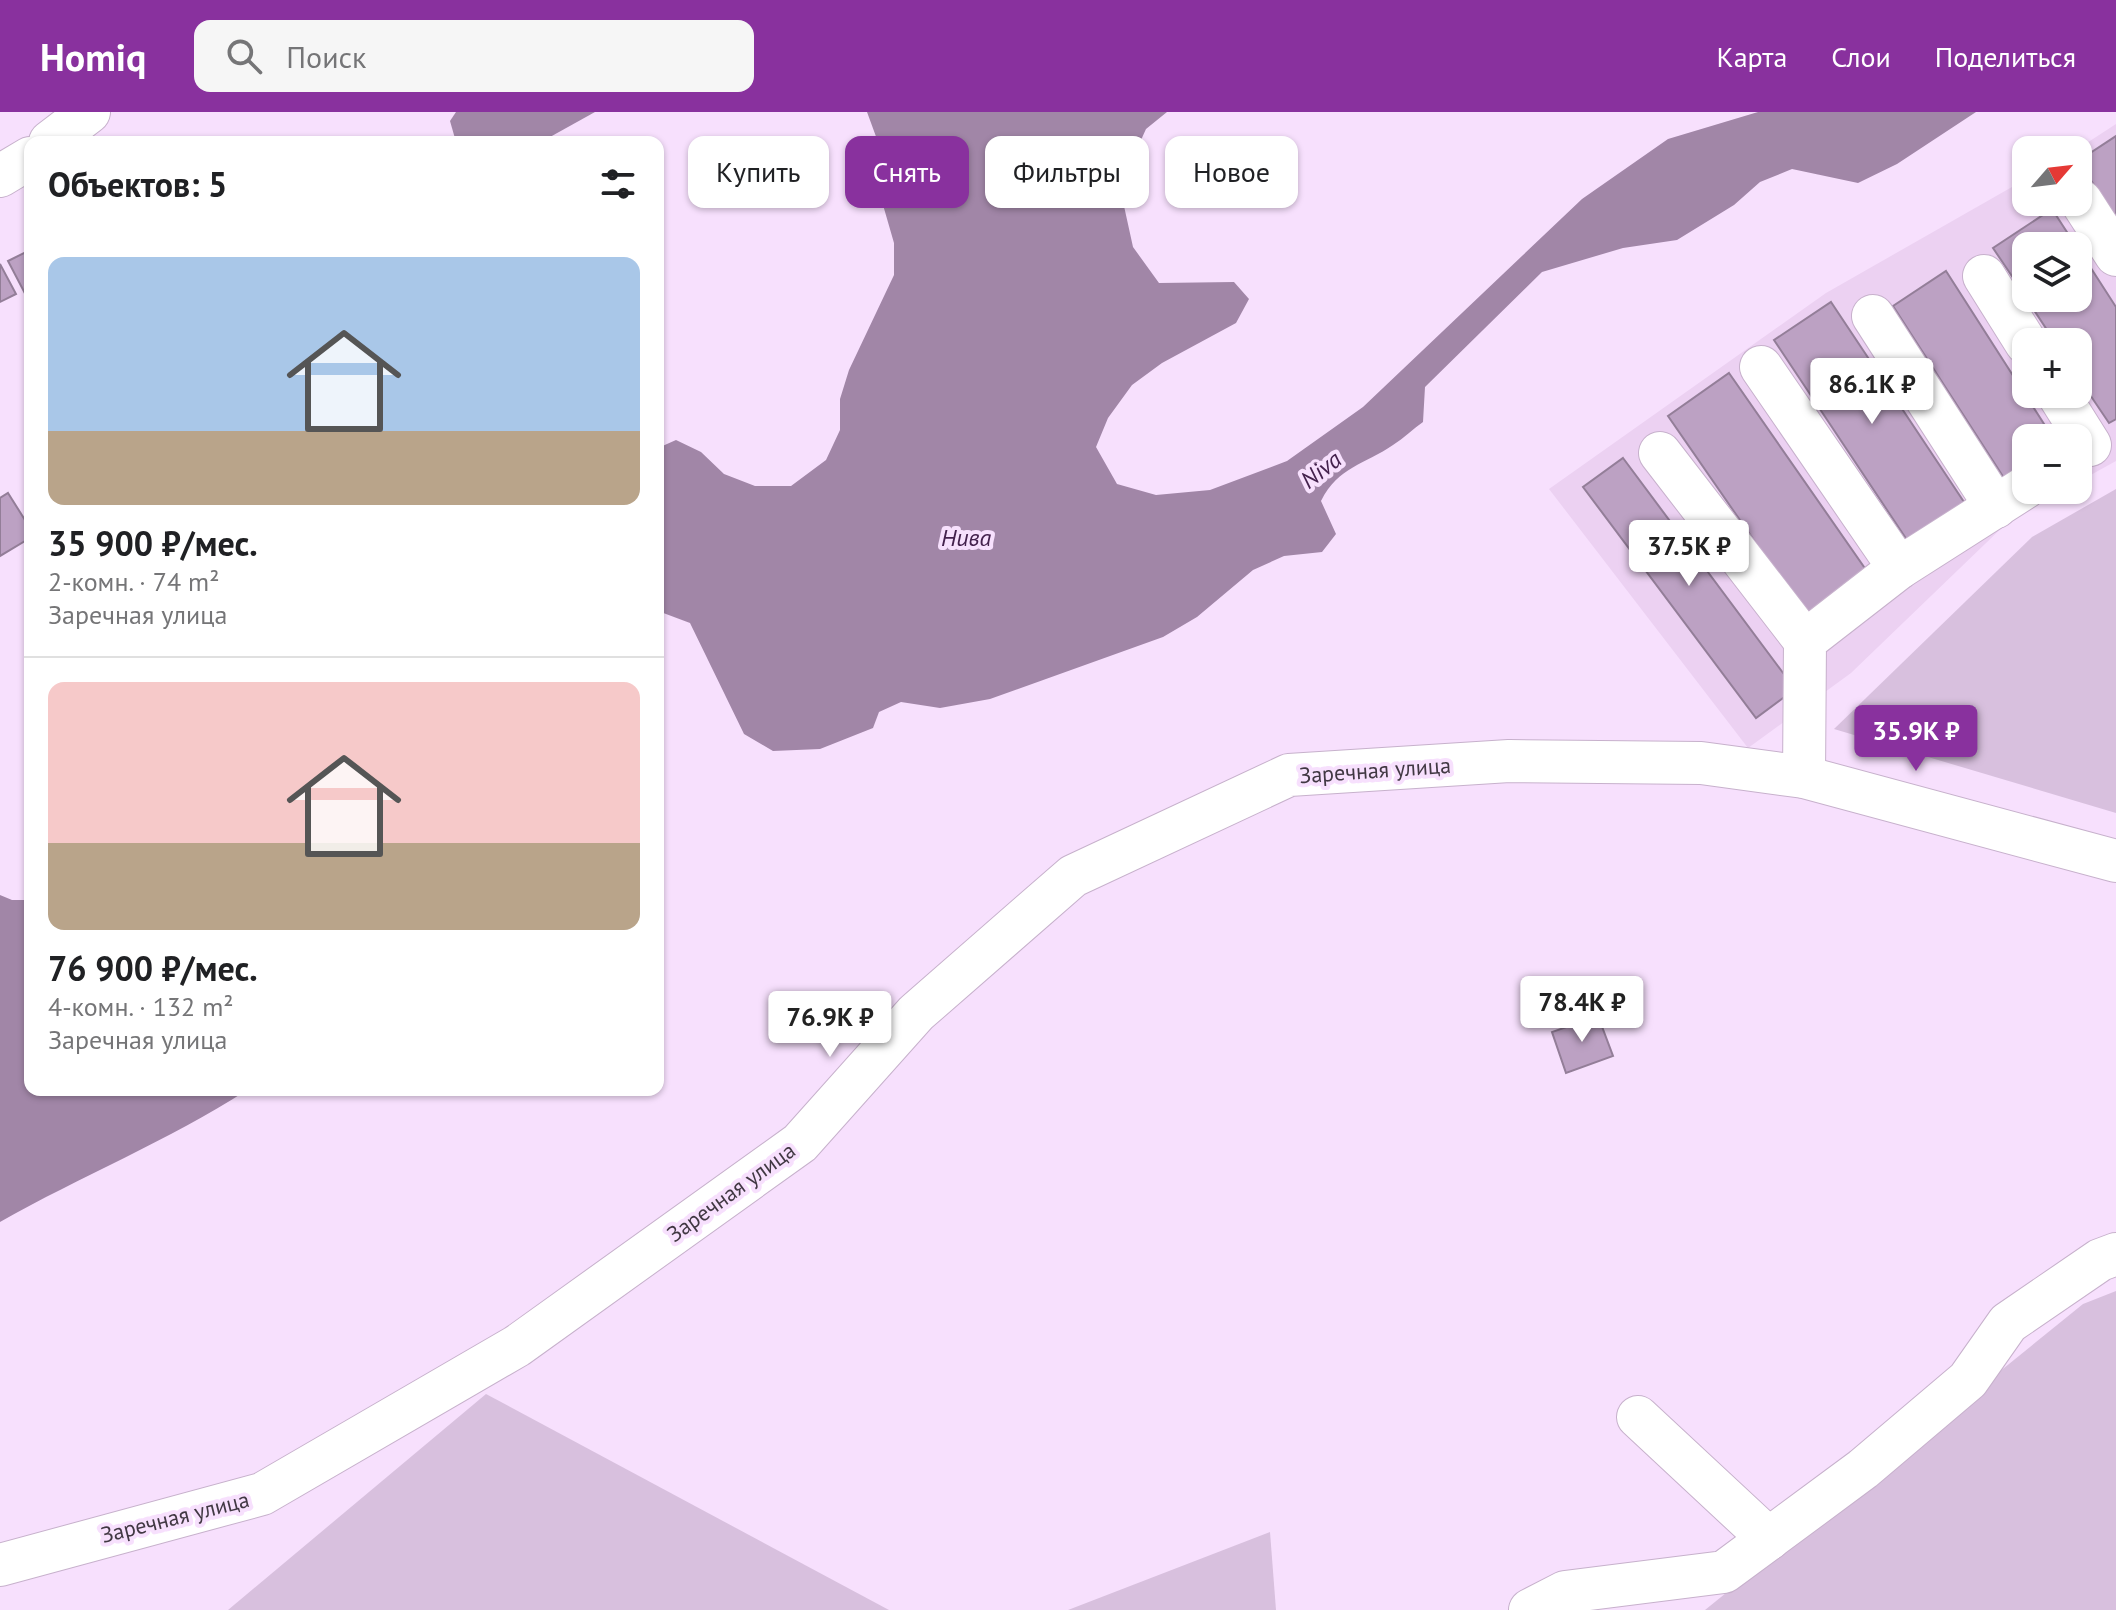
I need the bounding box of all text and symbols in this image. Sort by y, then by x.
search box [194,20,754,92]
text: Homiq [40,32,146,81]
icon: search [222,34,266,78]
text: Поиск [286,37,366,76]
text: Карта [1717,38,1787,75]
text: Слои [1831,38,1891,75]
text: Поделиться [1935,38,2076,75]
chip: Купить [688,136,829,208]
chip: Снять [845,136,969,208]
chip: Фильтры [985,136,1149,208]
chip: Новое [1165,136,1298,208]
north arrow [2012,136,2092,216]
map controls [2012,136,2092,504]
text: Объектов: 5 [48,162,227,206]
icon: filters [596,162,640,206]
button: layers [2012,232,2092,312]
icon: home [272,309,416,453]
button: + [2012,328,2092,408]
pin: 86.1K ₽ [1798,358,1946,426]
text: 86.1K ₽ [1828,367,1916,400]
button: − [2012,424,2092,504]
water label: Niva [1294,444,1348,495]
pin: 37.5K ₽ [1615,520,1763,588]
text: 35 900 ₽/мес. [48,521,258,565]
water label: Нива [941,522,991,553]
text: 37.5K ₽ [1647,529,1731,562]
text: 2-комн. · 74 m² [48,565,219,598]
text: Заречная улица [48,598,227,631]
pin: 35.9K ₽ [1842,705,1990,773]
text: 35.9K ₽ [1872,714,1960,747]
icon: home [272,734,416,878]
street label: Заречная улица [1298,751,1452,789]
text: 76 900 ₽/мес. [48,946,258,990]
pin: 78.4K ₽ [1508,976,1656,1044]
text: 78.4K ₽ [1538,985,1626,1018]
text: 4-комн. · 132 m² [48,990,234,1023]
pin: 76.9K ₽ [756,991,904,1059]
text: 76.9K ₽ [786,1000,874,1033]
text: Заречная улица [48,1023,227,1056]
street label: Заречная улица [661,1136,801,1248]
street label: Заречная улица [98,1485,252,1549]

